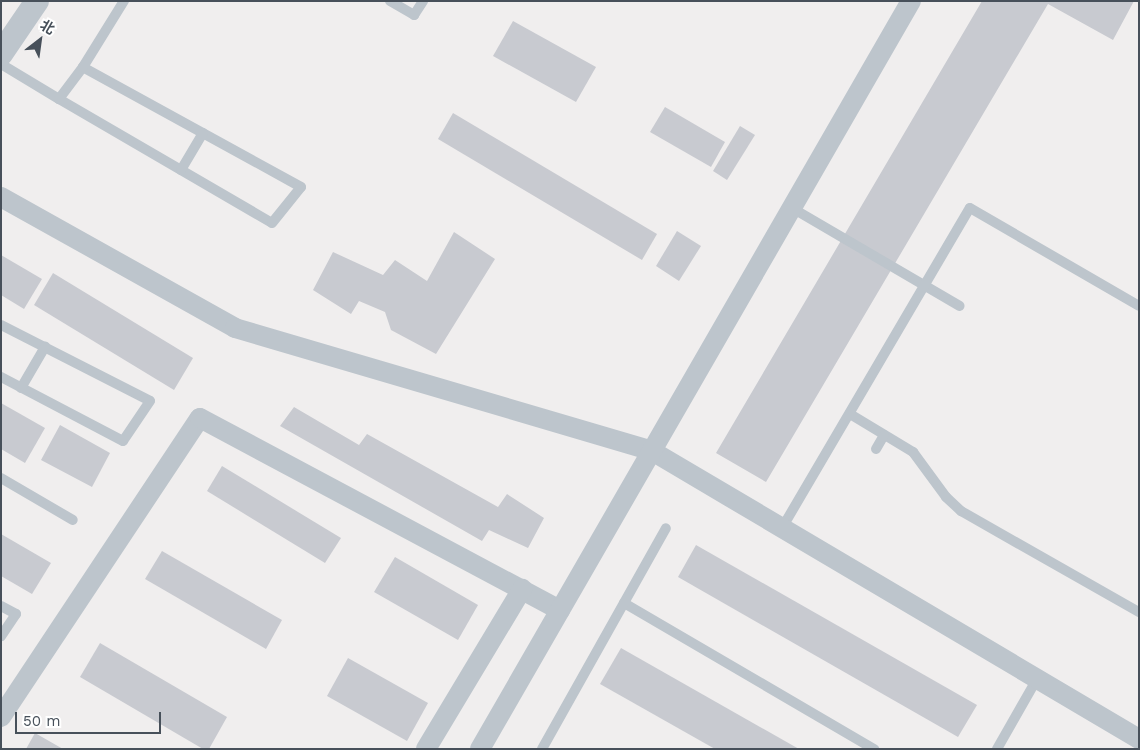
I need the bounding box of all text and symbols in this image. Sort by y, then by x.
north arrow [15,15,65,65]
text: 北 [37,17,58,37]
scale bar [18,702,164,734]
text: 50 m [23,712,60,730]

